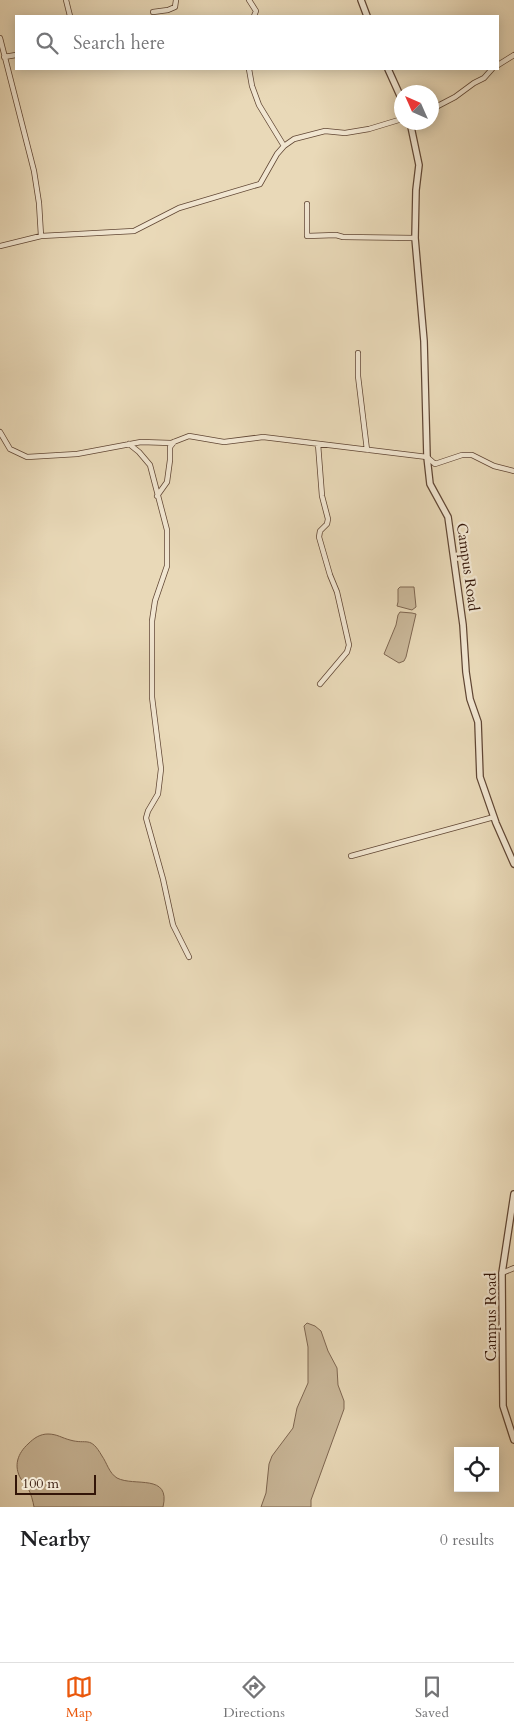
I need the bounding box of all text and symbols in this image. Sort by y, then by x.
search box [15,15,499,70]
icon: search [33,29,61,57]
text: Search here [73,30,165,56]
north arrow [394,85,439,130]
street label: Campus Road [452,522,484,612]
street label: Campus Road [481,1273,501,1361]
map controls [454,1447,499,1492]
button: locate [454,1447,499,1492]
scale bar [15,1472,96,1495]
text: 100 m [22,1474,59,1493]
text: Nearby [20,1525,91,1554]
text: 0 results [440,1529,494,1551]
tab: Map [65,1673,93,1722]
tab: Directions [223,1673,285,1722]
tab: Saved [415,1673,449,1722]

